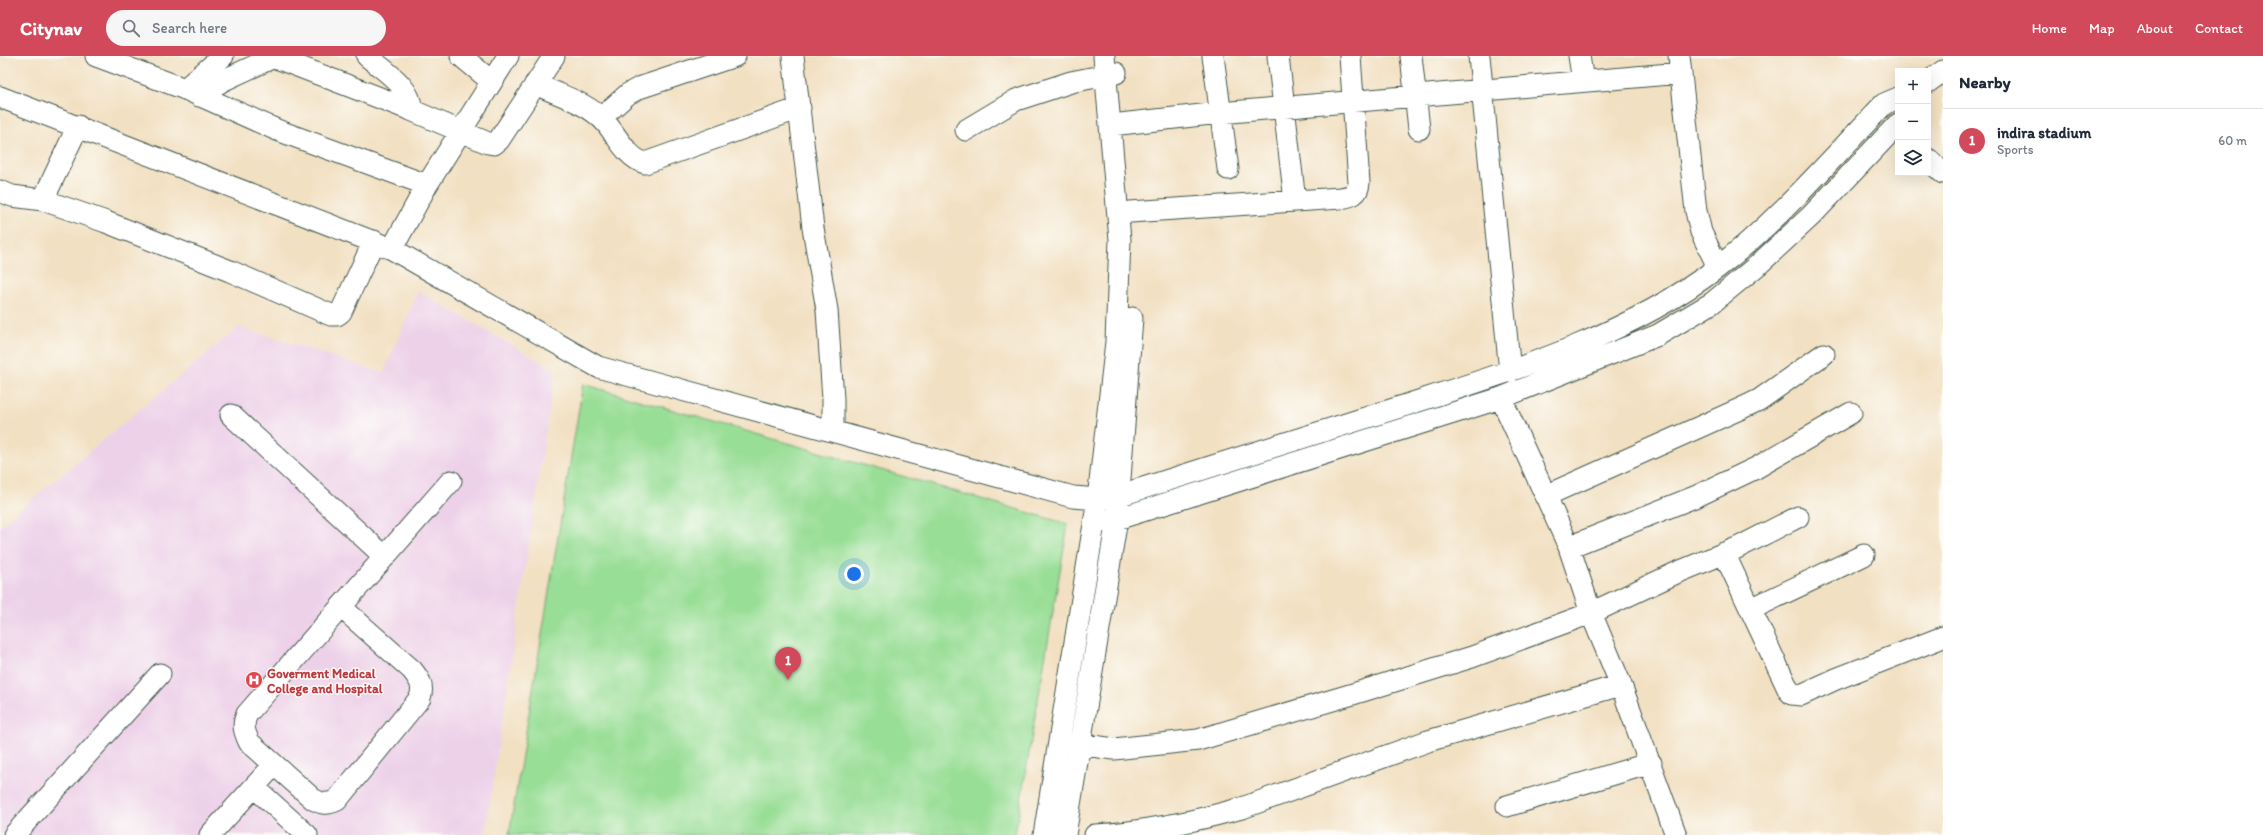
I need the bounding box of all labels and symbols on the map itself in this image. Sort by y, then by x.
your location [844,564,864,584]
pin: 1 [775,647,801,680]
place label: Goverment Medical College and Hospital [267,666,383,697]
hospital icon: Goverment Medical College and Hospital [244,670,264,690]

